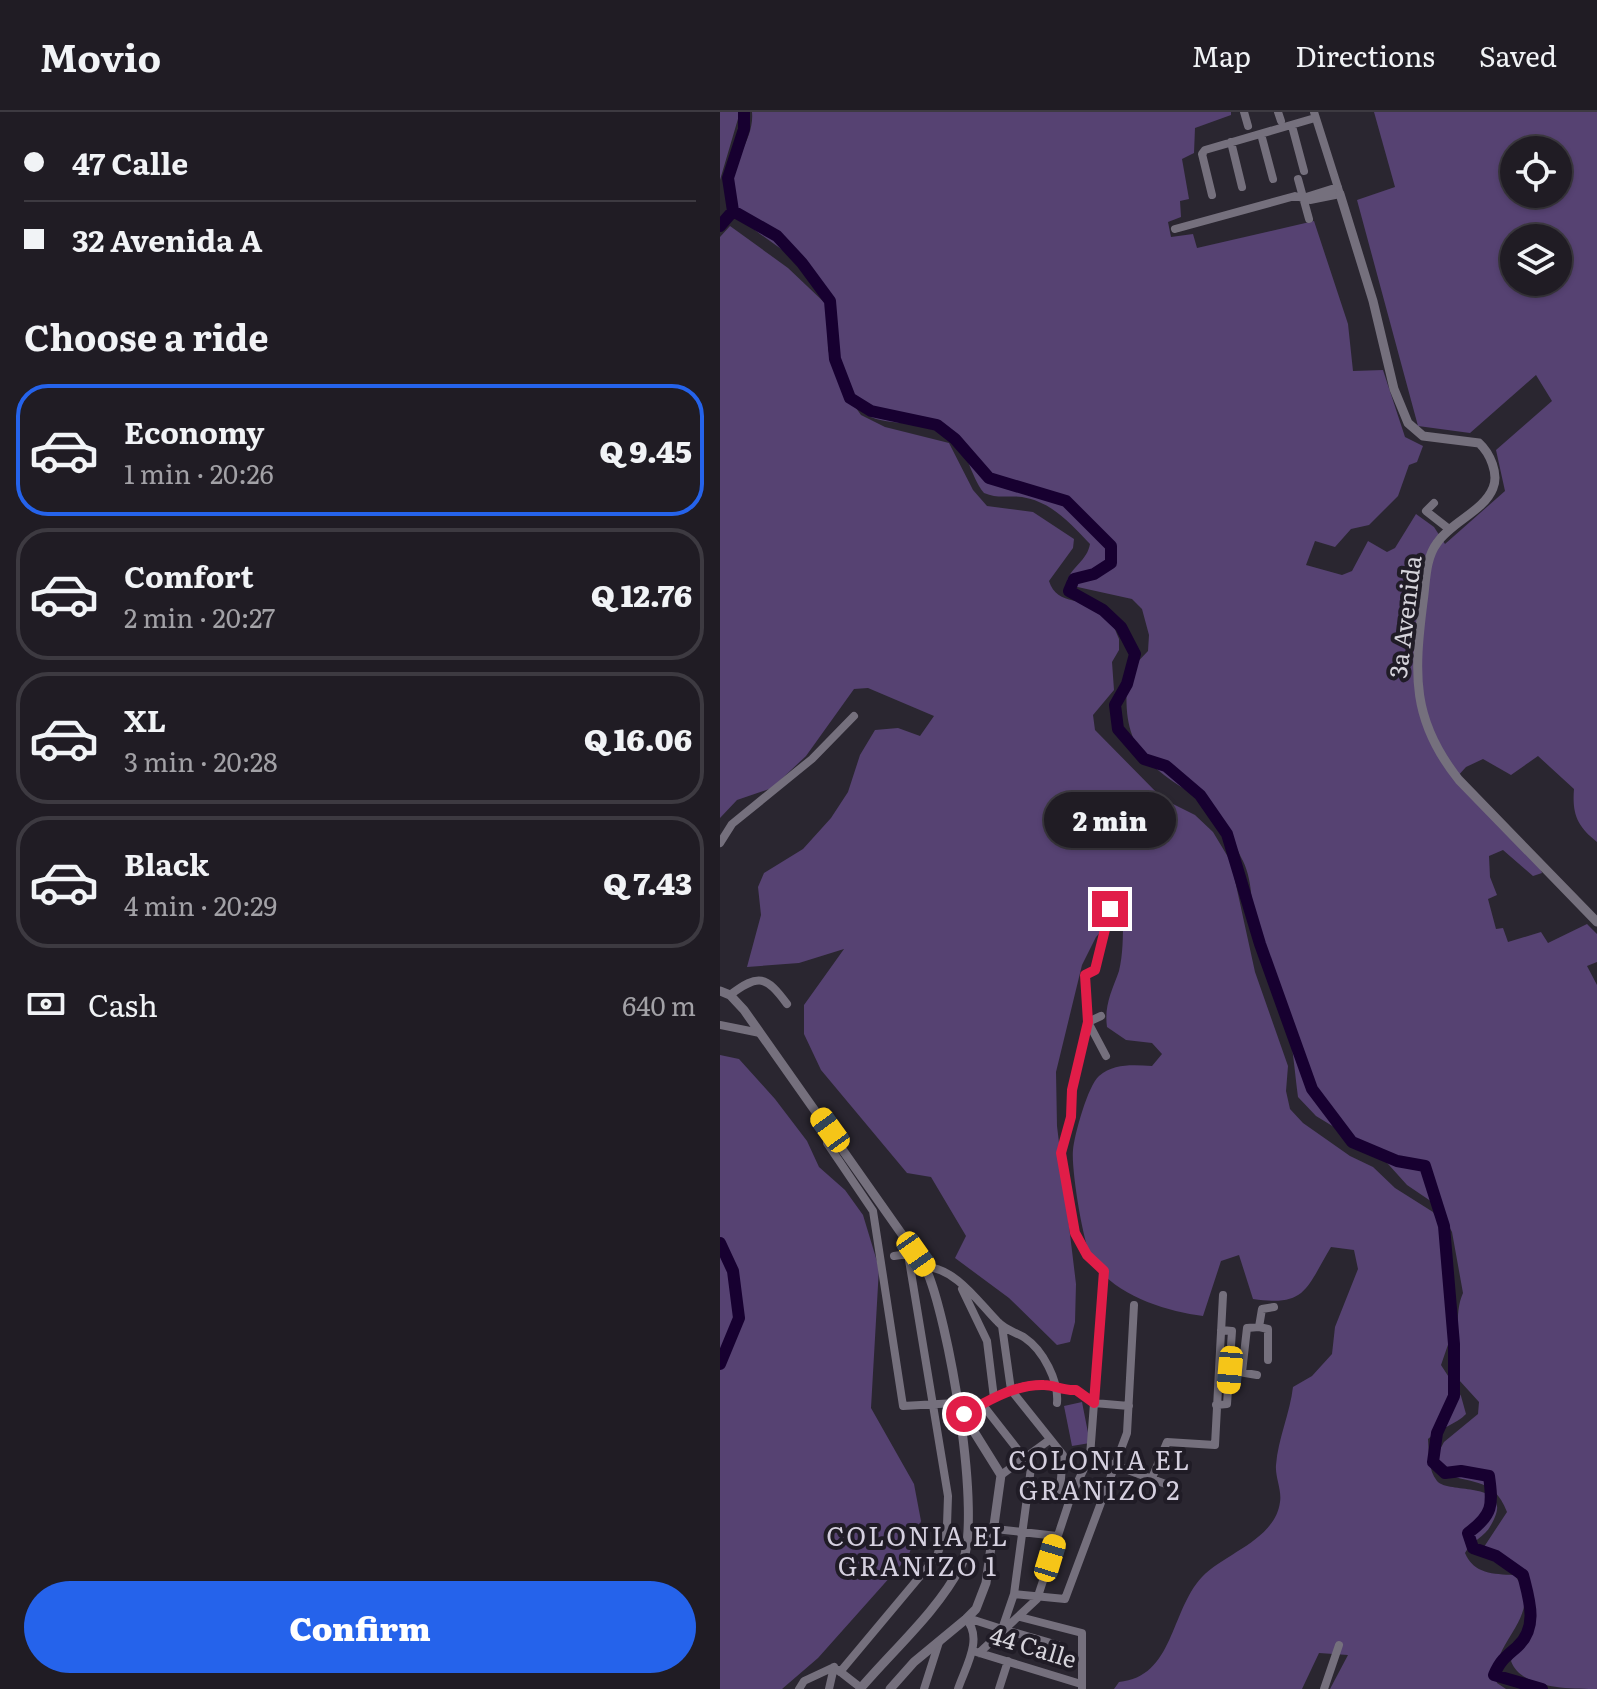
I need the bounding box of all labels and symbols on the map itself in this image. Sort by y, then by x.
street label: 3a Avenida [1379,553,1428,680]
callout: 2 min [1044,793,1176,849]
route end [1092,891,1128,927]
car [806,1104,854,1156]
car [892,1227,940,1281]
car [1216,1345,1244,1395]
route start [946,1396,982,1432]
district label: COLONIA EL GRANIZO 2 [1008,1439,1192,1508]
district label: COLONIA EL GRANIZO 1 [826,1515,1010,1584]
car [1032,1532,1068,1584]
street label: 44 Calle [986,1616,1081,1675]

